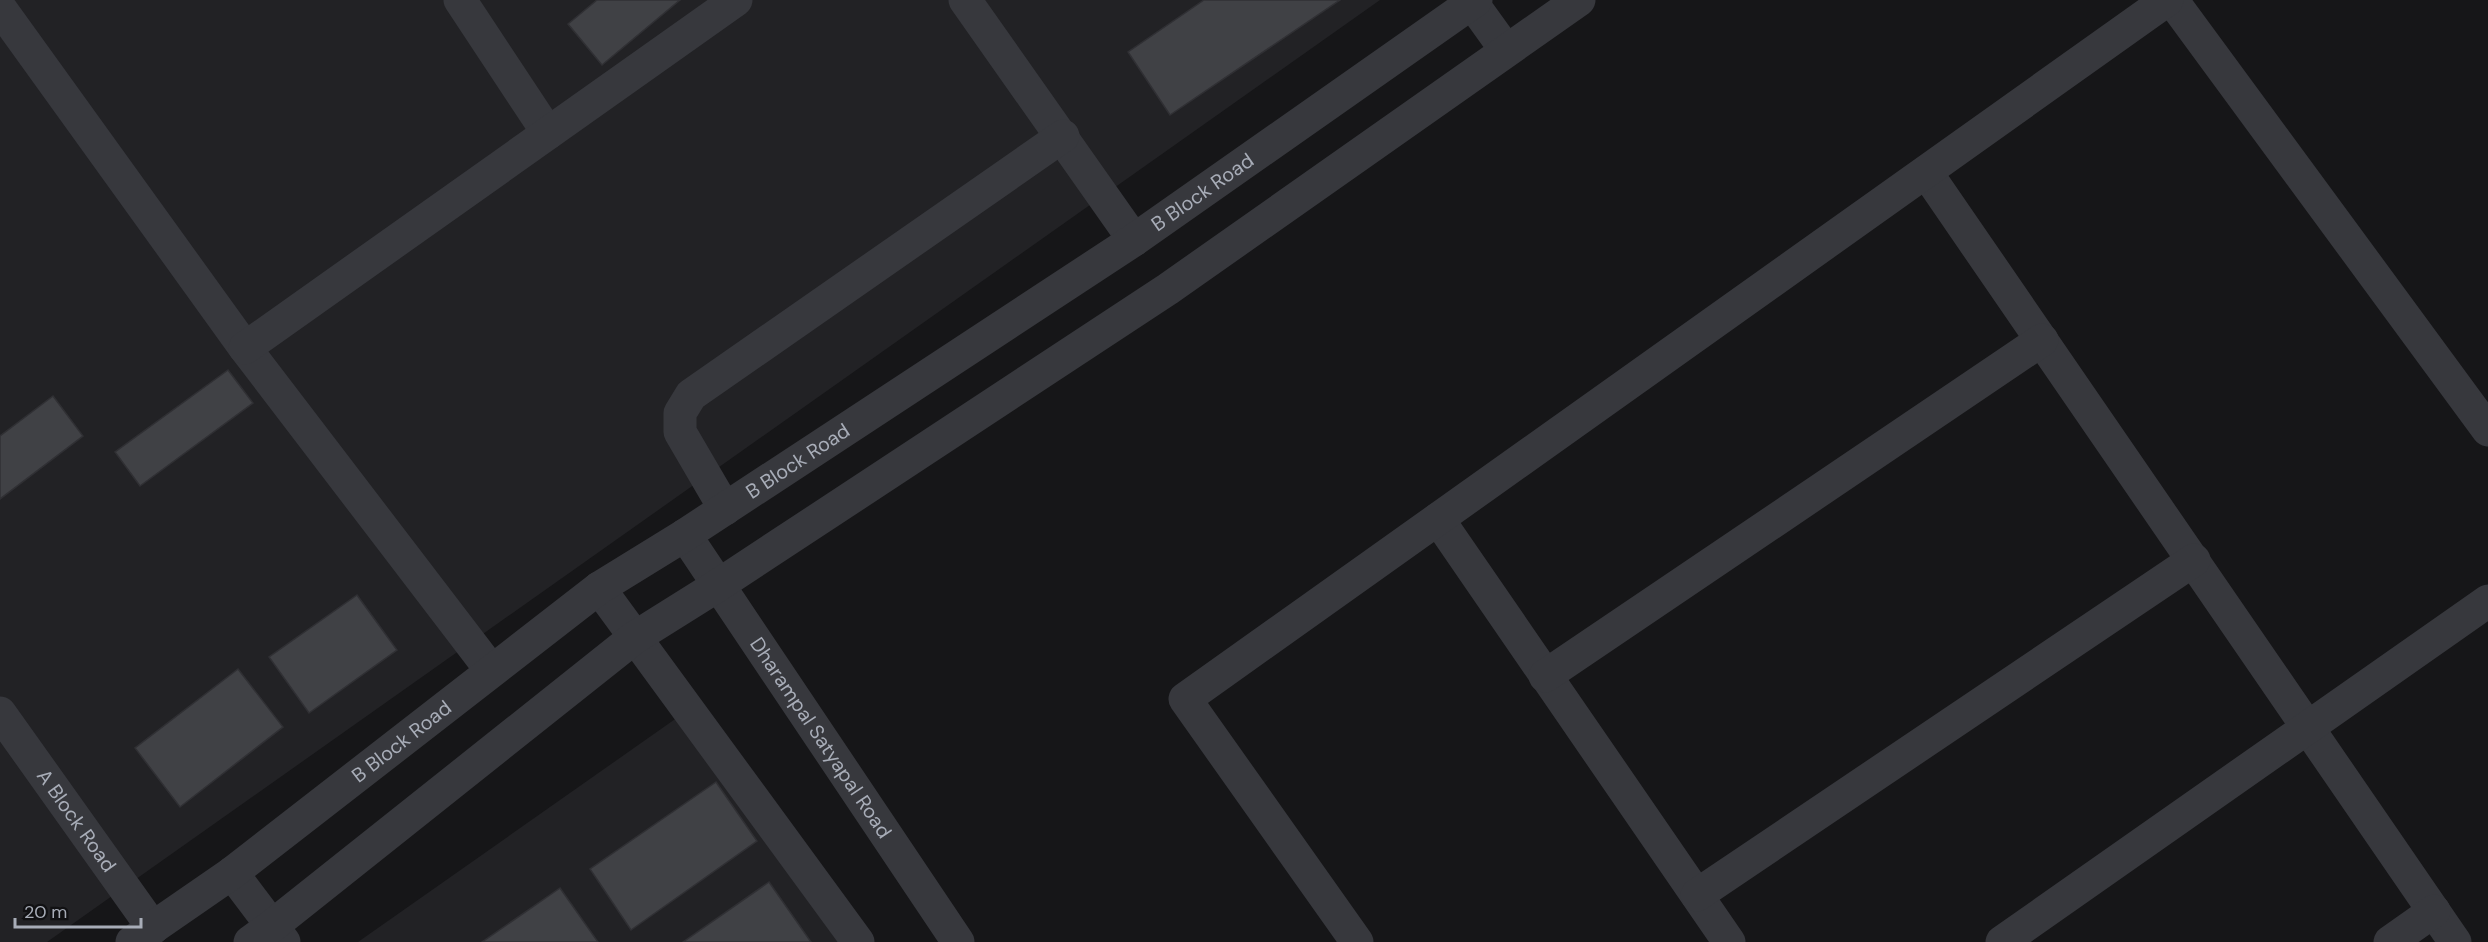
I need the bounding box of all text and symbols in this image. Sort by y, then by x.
street label: B Block Road [1146,147,1259,237]
street label: B Block Road [741,417,855,505]
street label: Dharampal Satyapal Road [744,632,898,843]
street label: B Block Road [346,695,456,788]
street label: A Block Road [31,764,122,877]
scale bar [15,891,141,929]
text: 20 m [24,900,67,924]

